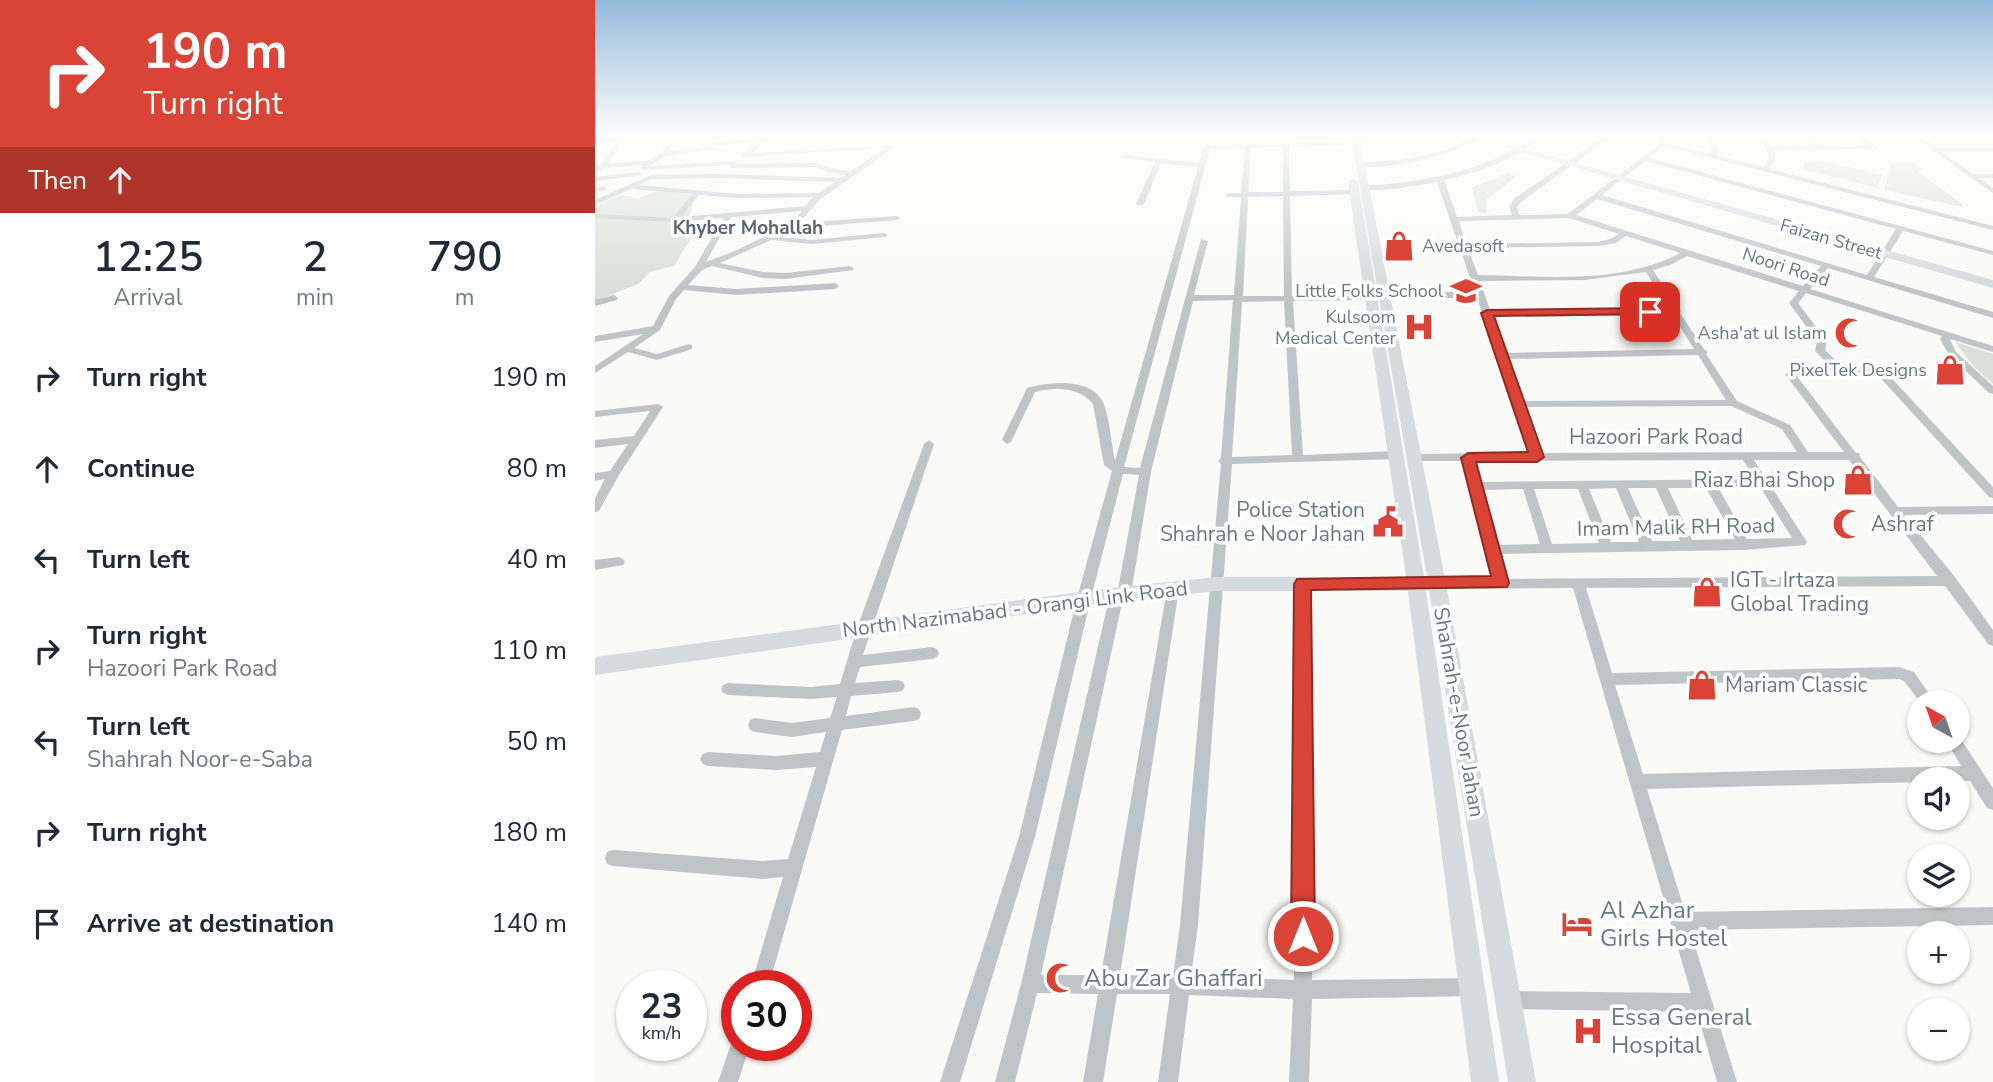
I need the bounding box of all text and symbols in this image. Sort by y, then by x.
text: 190 m [143,18,287,85]
icon: right [28,28,119,119]
text: Turn right [143,82,283,125]
icon: ahead [101,161,139,199]
text: Then [28,163,87,198]
street label: Faizan Street [1777,213,1885,265]
district label: Khyber Mohallah [673,215,823,241]
text: 12:25 [93,229,203,286]
text: 2 [302,229,328,286]
text: 790 [427,229,502,286]
shop icon: Avedasoft [1382,229,1416,263]
place label: Avedasoft [1422,234,1505,258]
street label: Noori Road [1739,242,1833,292]
school or university icon: Little Folks School [1449,274,1483,308]
place label: Little Folks School [1295,279,1444,303]
text: Arrival [113,282,183,313]
text: min [296,282,334,313]
text: m [455,282,474,313]
pin [1620,282,1680,342]
icon: arrive [1631,293,1669,331]
place label: Kulsoom Medical Center [1275,305,1397,350]
hospital icon: Kulsoom Medical Center [1402,310,1436,344]
mosque icon: Asha'at ul Islam [1833,316,1867,350]
place label: Asha'at ul Islam [1698,321,1827,345]
shop icon: PixelTek Designs [1933,353,1967,387]
place label: PixelTek Designs [1789,358,1927,382]
icon: right [28,359,66,397]
text: Turn right [87,360,206,395]
text: 190 m [491,360,567,395]
street label: Hazoori Park Road [1569,423,1743,451]
icon: ahead [28,450,66,488]
text: Continue [87,451,195,486]
text: 80 m [507,451,567,486]
shop icon: Riaz Bhai Shop [1841,463,1875,497]
place label: Riaz Bhai Shop [1694,466,1835,494]
place label: Police Station Shahrah e Noor Jahan [1160,496,1365,548]
public building icon: Police Station Shahrah e Noor Jahan [1371,505,1405,539]
mosque icon: Ashraf [1831,507,1865,541]
place label: Ashraf [1871,510,1935,538]
street label: Imam Malik RH Road [1577,511,1775,543]
icon: left [28,541,66,579]
text: Turn left [87,542,190,577]
text: 40 m [507,542,567,577]
place label: IGT - Irtaza Global Trading [1730,566,1869,618]
street label: North Nazimabad - Orangi Link Road [841,574,1189,644]
shop icon: IGT - Irtaza Global Trading [1690,575,1724,609]
street label: Shahrah-e-Noor Jahan [1427,605,1491,819]
text: Turn right [87,618,206,653]
icon: right [28,632,66,670]
text: 110 m [491,633,567,668]
text: Hazoori Park Road [87,653,278,684]
shop icon: Mariam Classic [1685,668,1719,702]
place label: Mariam Classic [1725,671,1868,699]
north arrow [1907,690,1971,752]
map controls [1907,690,1970,1061]
text: Turn left [87,709,190,744]
icon: left [28,723,66,761]
text: 50 m [507,724,567,759]
text: Shahrah Noor-e-Saba [87,744,313,775]
button: sound [1907,767,1970,830]
icon: right [28,814,66,852]
text: Turn right [87,815,206,850]
text: 180 m [491,815,567,850]
button: layers [1907,844,1970,907]
place label: Al Azhar Girls Hostel [1600,894,1727,954]
position arrow [1266,899,1340,973]
icon: arrive [28,905,66,943]
text: Arrive at destination [87,906,334,941]
text: 140 m [491,906,567,941]
hotel icon: Al Azhar Girls Hostel [1560,907,1594,941]
button: + [1907,921,1970,984]
mosque icon: Abu Zar Ghaffari [1044,961,1078,995]
place label: Abu Zar Ghaffari [1084,962,1263,994]
speed limit sign: 30 [721,970,812,1061]
text: 23 [640,983,683,1030]
button: − [1907,998,1970,1061]
place label: Essa General Hospital [1611,1001,1752,1061]
hospital icon: Essa General Hospital [1571,1014,1605,1048]
text: km/h [642,1021,681,1045]

